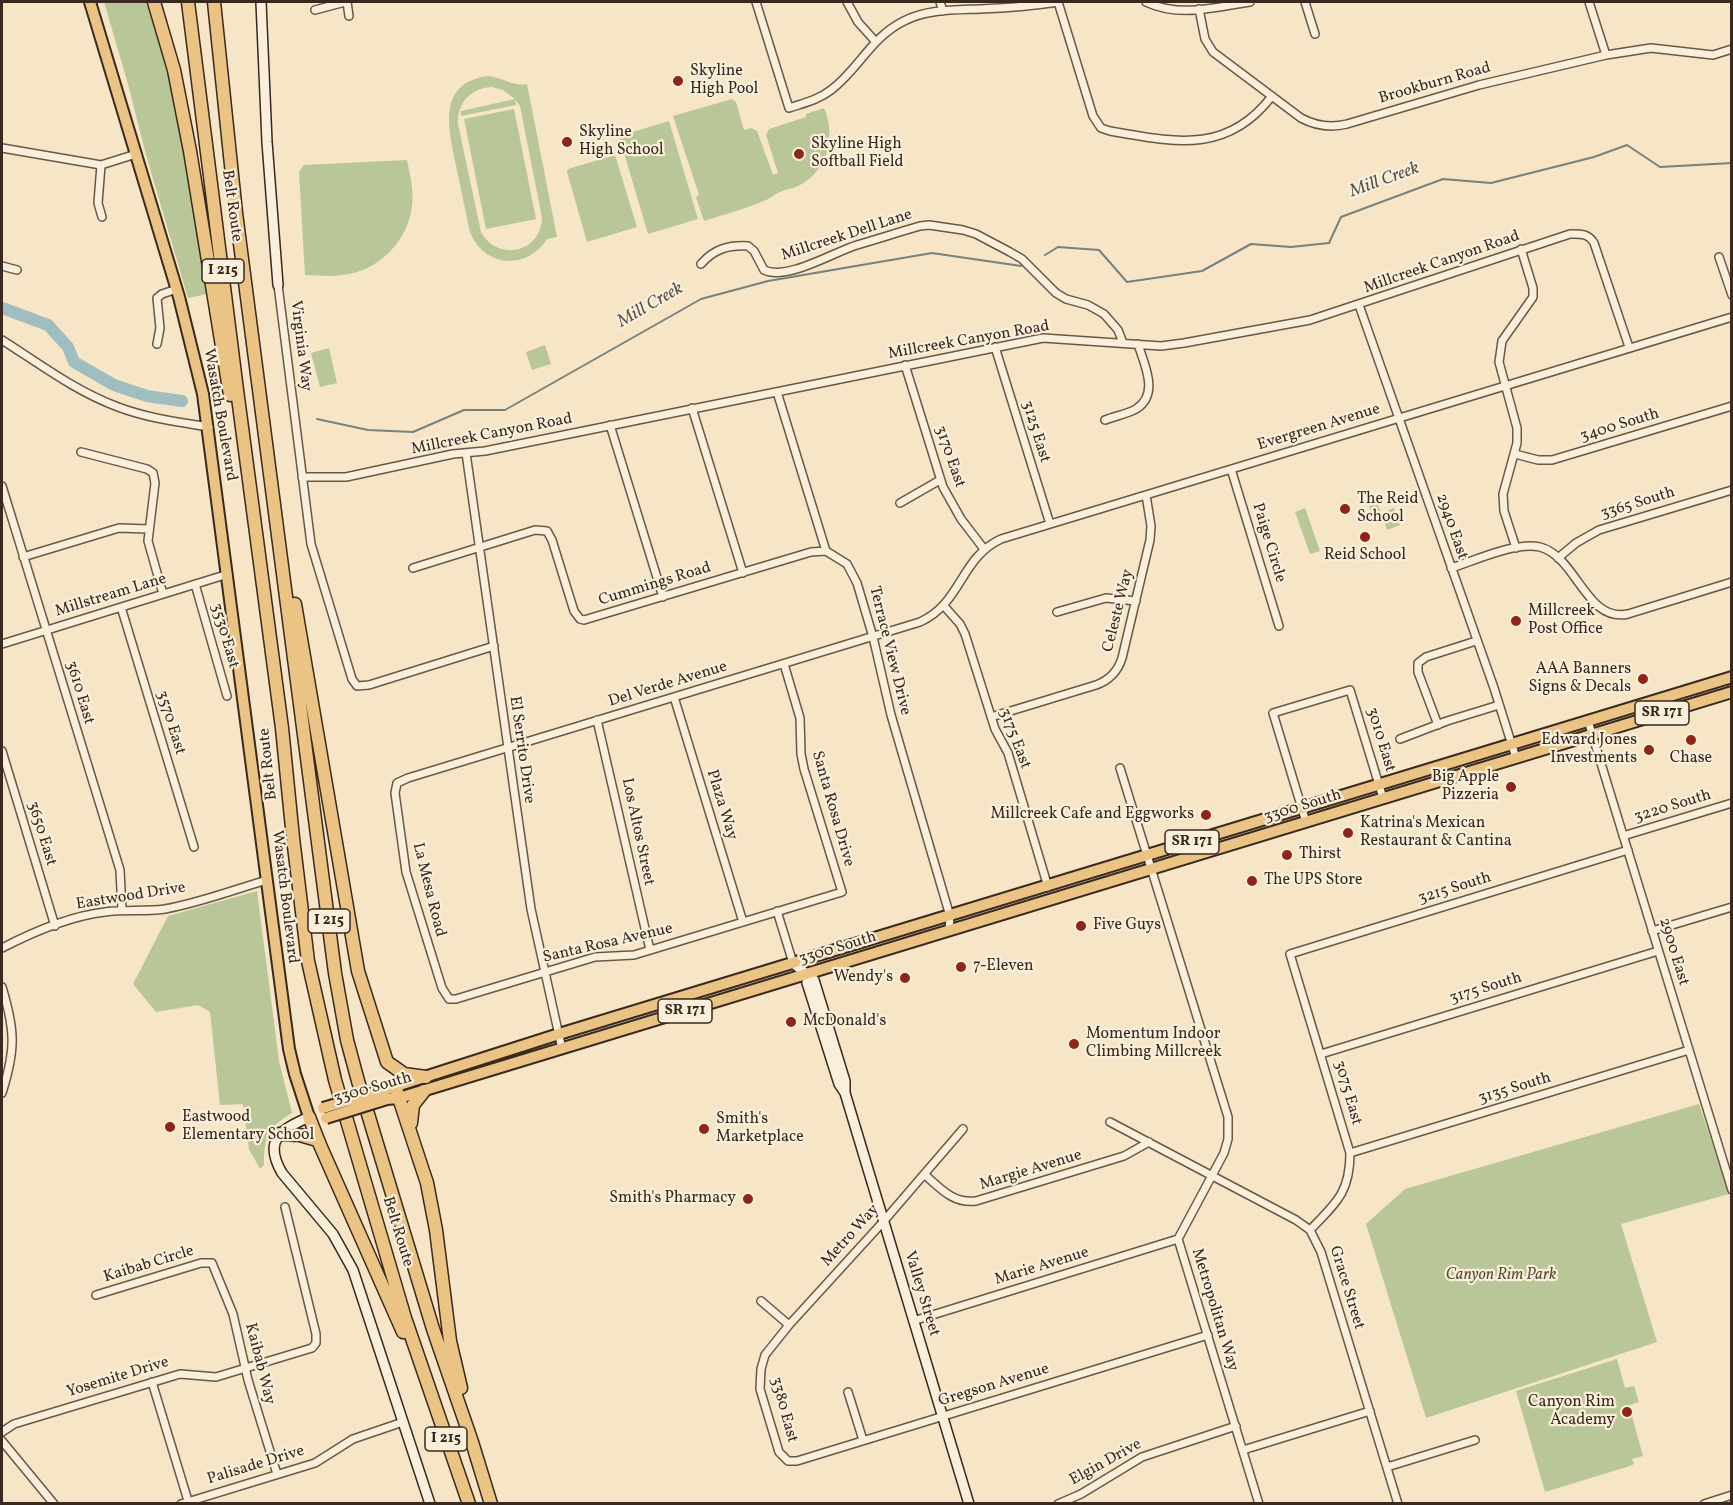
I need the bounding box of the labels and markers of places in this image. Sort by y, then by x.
place label: Skyline High Pool [690,62,758,100]
marker: Skyline High Pool [671,74,685,88]
place label: Skyline High School [579,123,664,161]
marker: Skyline High School [560,135,574,149]
place label: Skyline High Softball Field [811,135,904,173]
marker: Skyline High Softball Field [792,147,806,161]
place label: The Reid School [1357,490,1418,528]
marker: The Reid School [1338,502,1352,516]
marker: Reid School [1358,530,1372,544]
place label: Reid School [1324,546,1406,566]
place label: Millcreek Post Office [1528,602,1603,640]
marker: Millcreek Post Office [1509,614,1523,628]
place label: AAA Banners Signs & Decals [1528,660,1631,698]
marker: AAA Banners Signs & Decals [1636,672,1650,686]
place label: Edward Jones Investments [1541,731,1637,769]
marker: Chase [1684,733,1698,747]
marker: Edward Jones Investments [1642,743,1656,757]
place label: Chase [1670,749,1712,769]
place label: Big Apple Pizzeria [1432,768,1499,806]
marker: Big Apple Pizzeria [1504,780,1518,794]
place label: Millcreek Cafe and Eggworks [990,805,1194,825]
marker: Millcreek Cafe and Eggworks [1199,808,1213,822]
place label: Katrina's Mexican Restaurant & Cantina [1360,814,1512,852]
marker: Katrina's Mexican Restaurant & Cantina [1341,826,1355,840]
place label: Thirst [1299,845,1342,865]
marker: Thirst [1280,848,1294,862]
place label: The UPS Store [1264,871,1363,891]
marker: The UPS Store [1245,874,1259,888]
place label: Five Guys [1093,916,1161,936]
marker: Five Guys [1074,919,1088,933]
place label: 7-Eleven [973,957,1034,977]
marker: 7-Eleven [954,960,968,974]
place label: Wendy's [833,968,893,988]
marker: Wendy's [898,971,912,985]
place label: McDonald's [803,1012,886,1032]
marker: McDonald's [784,1015,798,1029]
place label: Momentum Indoor Climbing Millcreek [1086,1025,1222,1063]
marker: Momentum Indoor Climbing Millcreek [1067,1037,1081,1051]
place label: Eastwood Elementary School [182,1108,314,1146]
place label: Smith's Marketplace [716,1110,804,1148]
marker: Eastwood Elementary School [163,1120,177,1134]
marker: Smith's Marketplace [697,1122,711,1136]
place label: Smith's Pharmacy [609,1189,736,1209]
marker: Smith's Pharmacy [741,1192,755,1206]
place label: Canyon Rim Academy [1528,1393,1615,1431]
marker: Canyon Rim Academy [1620,1405,1634,1419]

